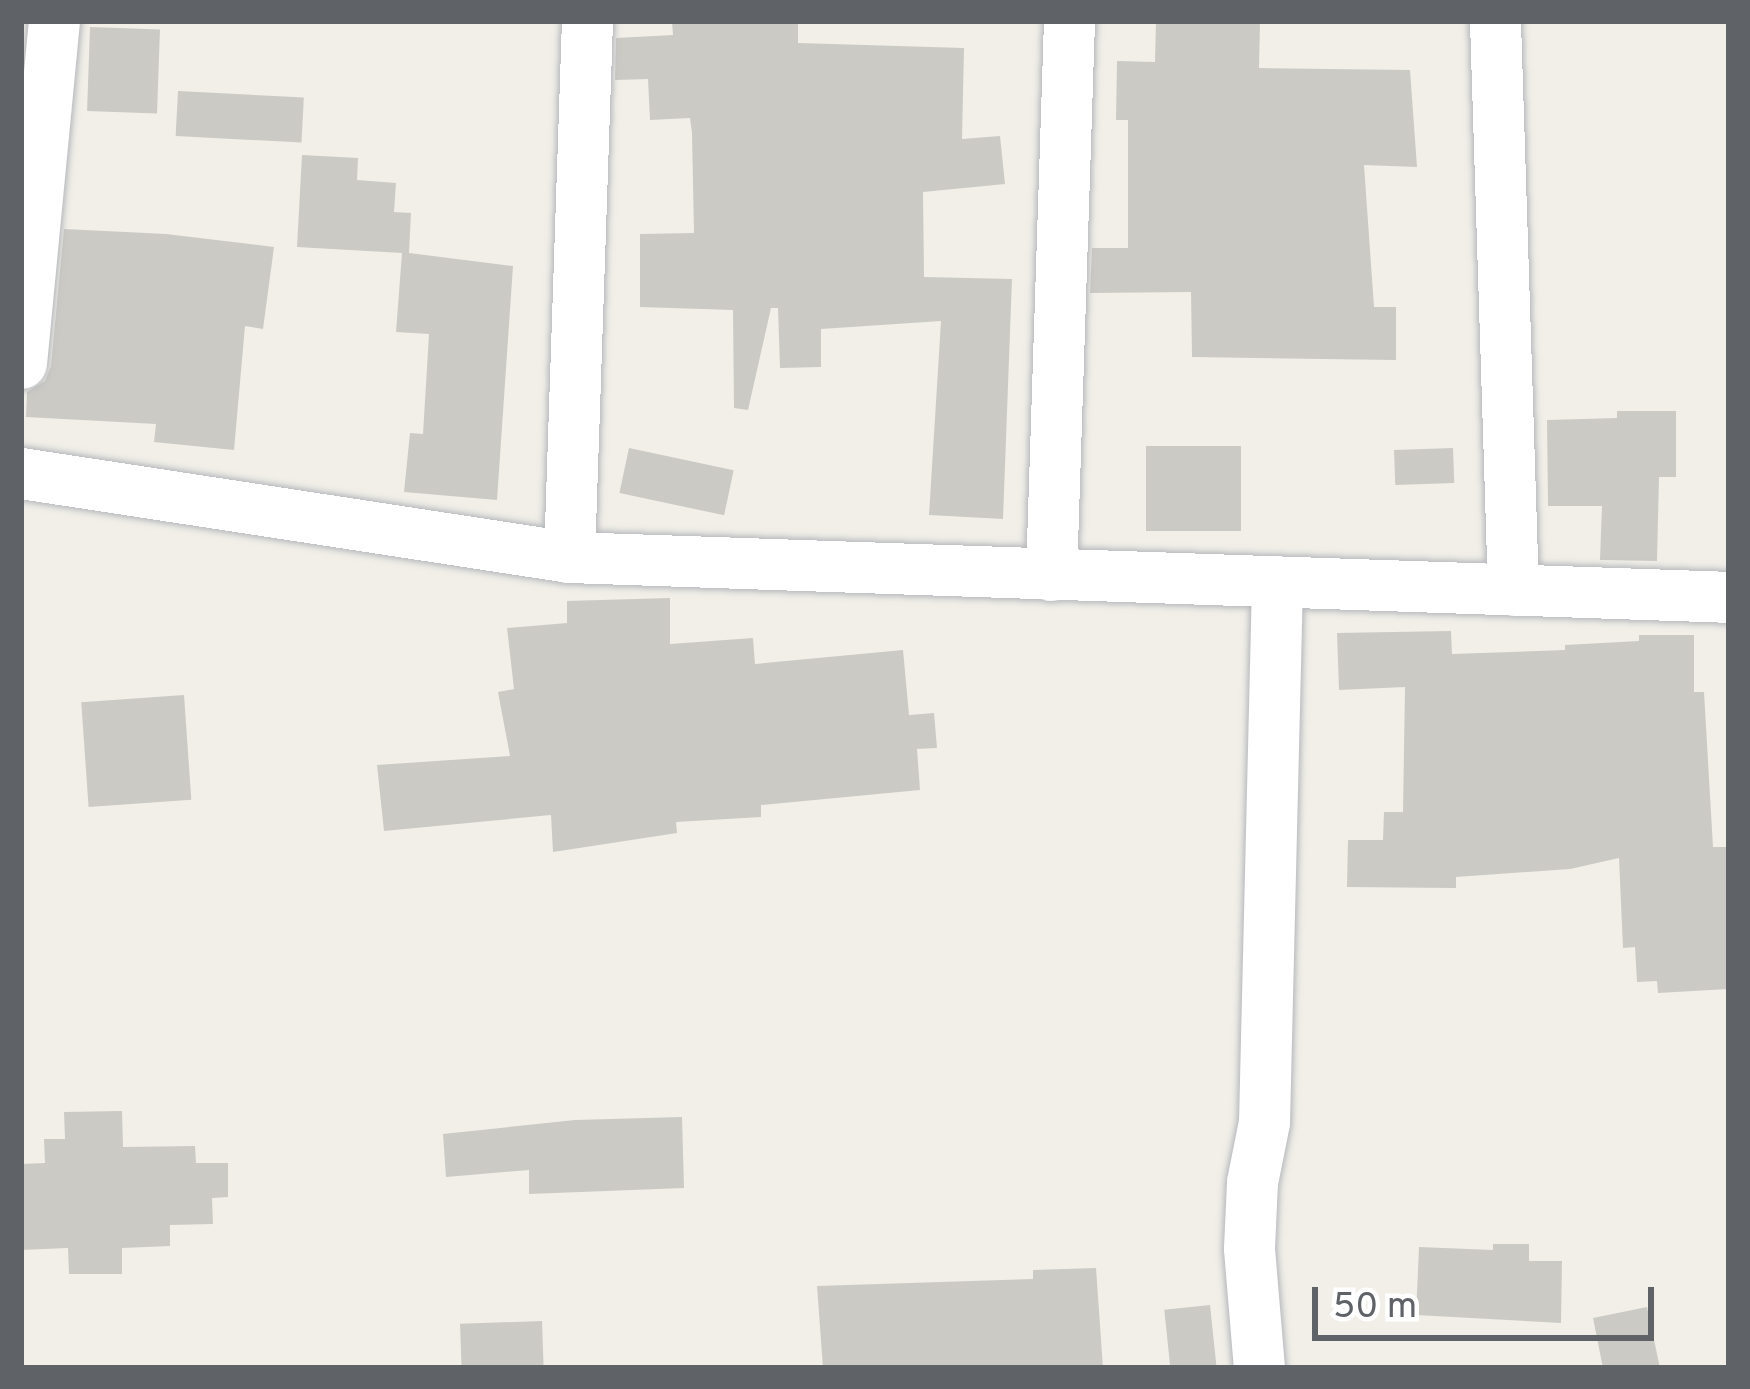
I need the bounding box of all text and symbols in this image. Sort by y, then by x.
scale bar [1318,1263,1660,1337]
text: 50 m [1333,1285,1417,1331]

